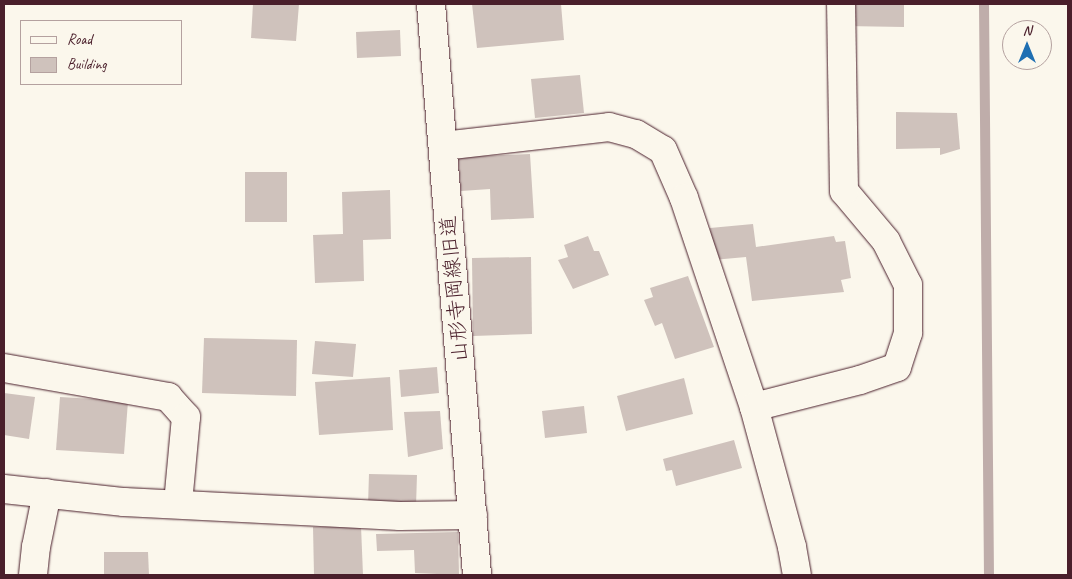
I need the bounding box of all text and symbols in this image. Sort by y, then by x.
legend [20,20,182,85]
north arrow [1002,20,1052,70]
text: N [1023,22,1031,39]
text: Road [67,30,92,49]
text: Building [67,55,106,74]
street label: 山形寺岡線旧道 [435,215,473,363]

